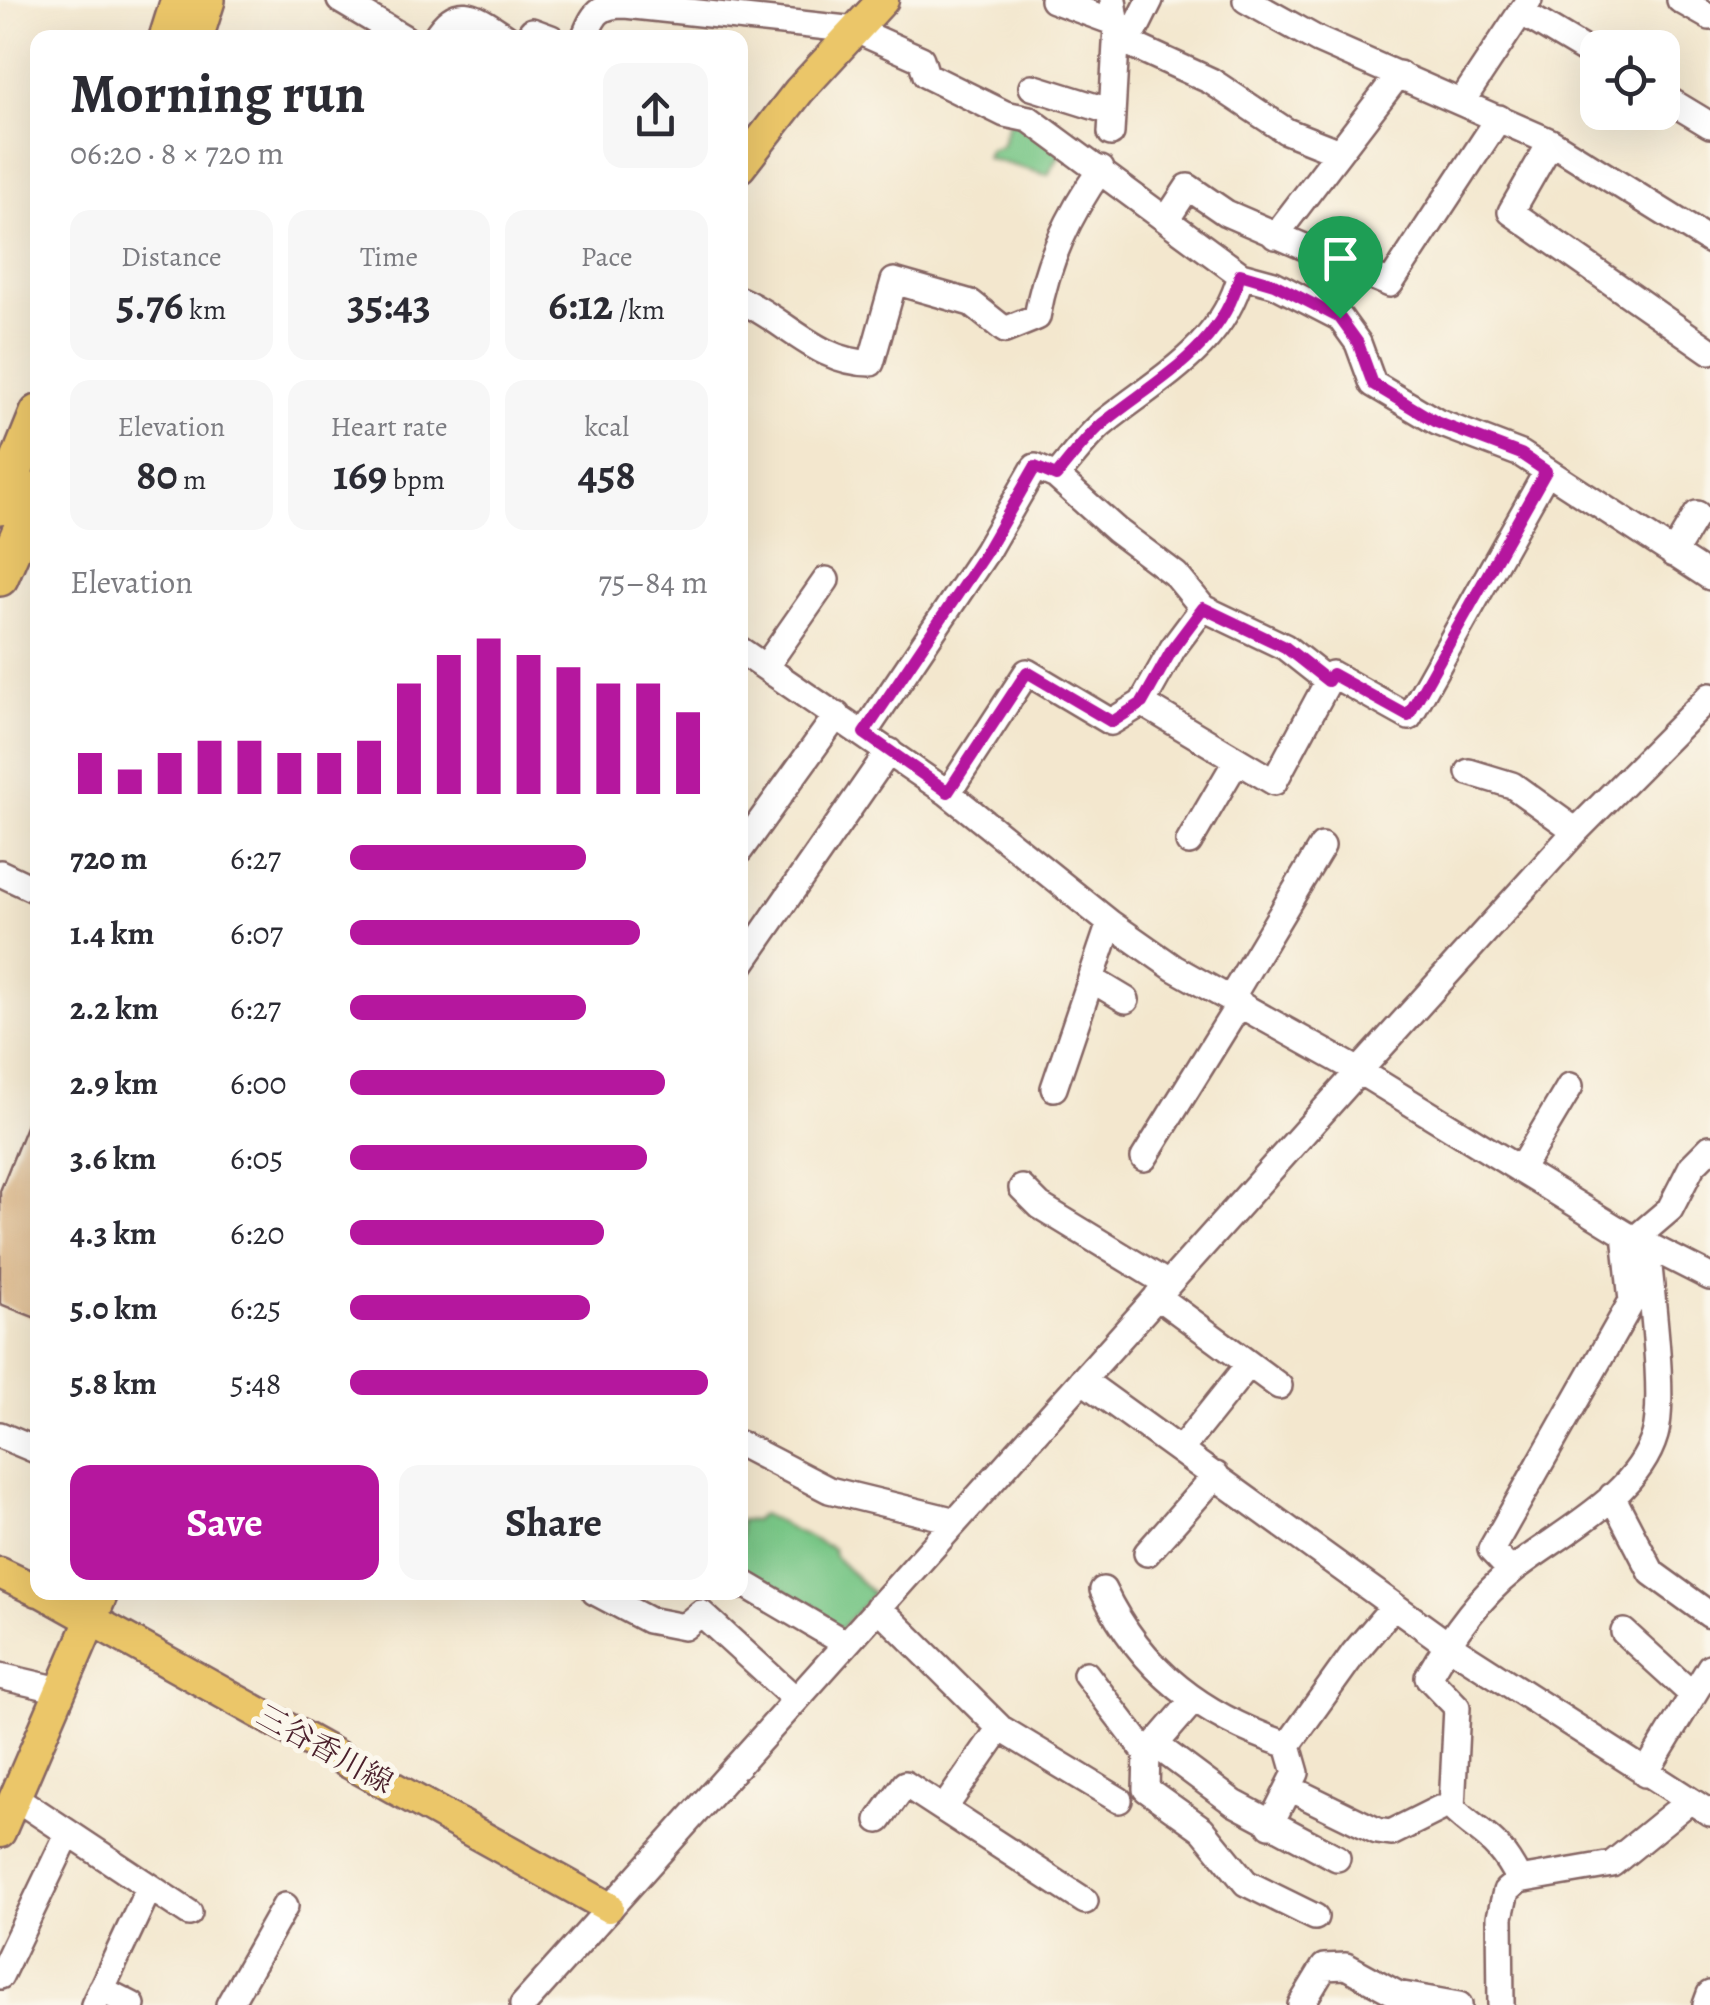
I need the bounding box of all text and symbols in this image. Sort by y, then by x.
map controls [1580,30,1680,130]
button: locate [1580,30,1680,130]
text: Morning run [70,56,365,131]
button: share [603,63,708,168]
text: 06:20 · 8 × 720 m [70,131,284,175]
pin [1298,216,1383,319]
icon: arrive [1313,231,1368,286]
text: Distance [121,238,222,276]
text: Time [360,238,418,276]
text: Pace [581,238,633,276]
text: 5.76 [116,276,183,333]
text: 35:43 [347,276,431,333]
text: 6:12 [548,276,613,333]
text: km [183,291,226,329]
text: /km [613,291,665,329]
text: Elevation [118,408,225,446]
text: Heart rate [331,408,447,446]
text: kcal [584,408,629,446]
text: 80 [136,446,178,503]
text: 169 [333,446,387,503]
text: 458 [578,446,636,503]
text: m [178,461,206,499]
text: bpm [387,461,445,499]
text: Elevation [70,560,193,604]
text: 75–84 m [598,560,708,604]
text: 720 m [70,836,148,880]
text: 6:27 [230,836,281,880]
text: 1.4 km [70,911,154,955]
text: 6:07 [230,911,283,955]
text: 2.2 km [70,986,159,1030]
text: 6:27 [230,986,281,1030]
text: 2.9 km [70,1061,158,1105]
text: 6:00 [230,1061,287,1105]
text: 3.6 km [70,1136,156,1180]
text: 6:05 [230,1136,283,1180]
text: 4.3 km [70,1211,157,1255]
text: 6:20 [230,1211,285,1255]
text: 5.0 km [70,1286,158,1330]
text: 6:25 [230,1286,281,1330]
text: 5.8 km [70,1361,157,1405]
text: 5:48 [230,1361,281,1405]
button: Save [70,1465,379,1580]
button: Share [399,1465,708,1580]
street label: 三谷香川線 [250,1695,400,1803]

